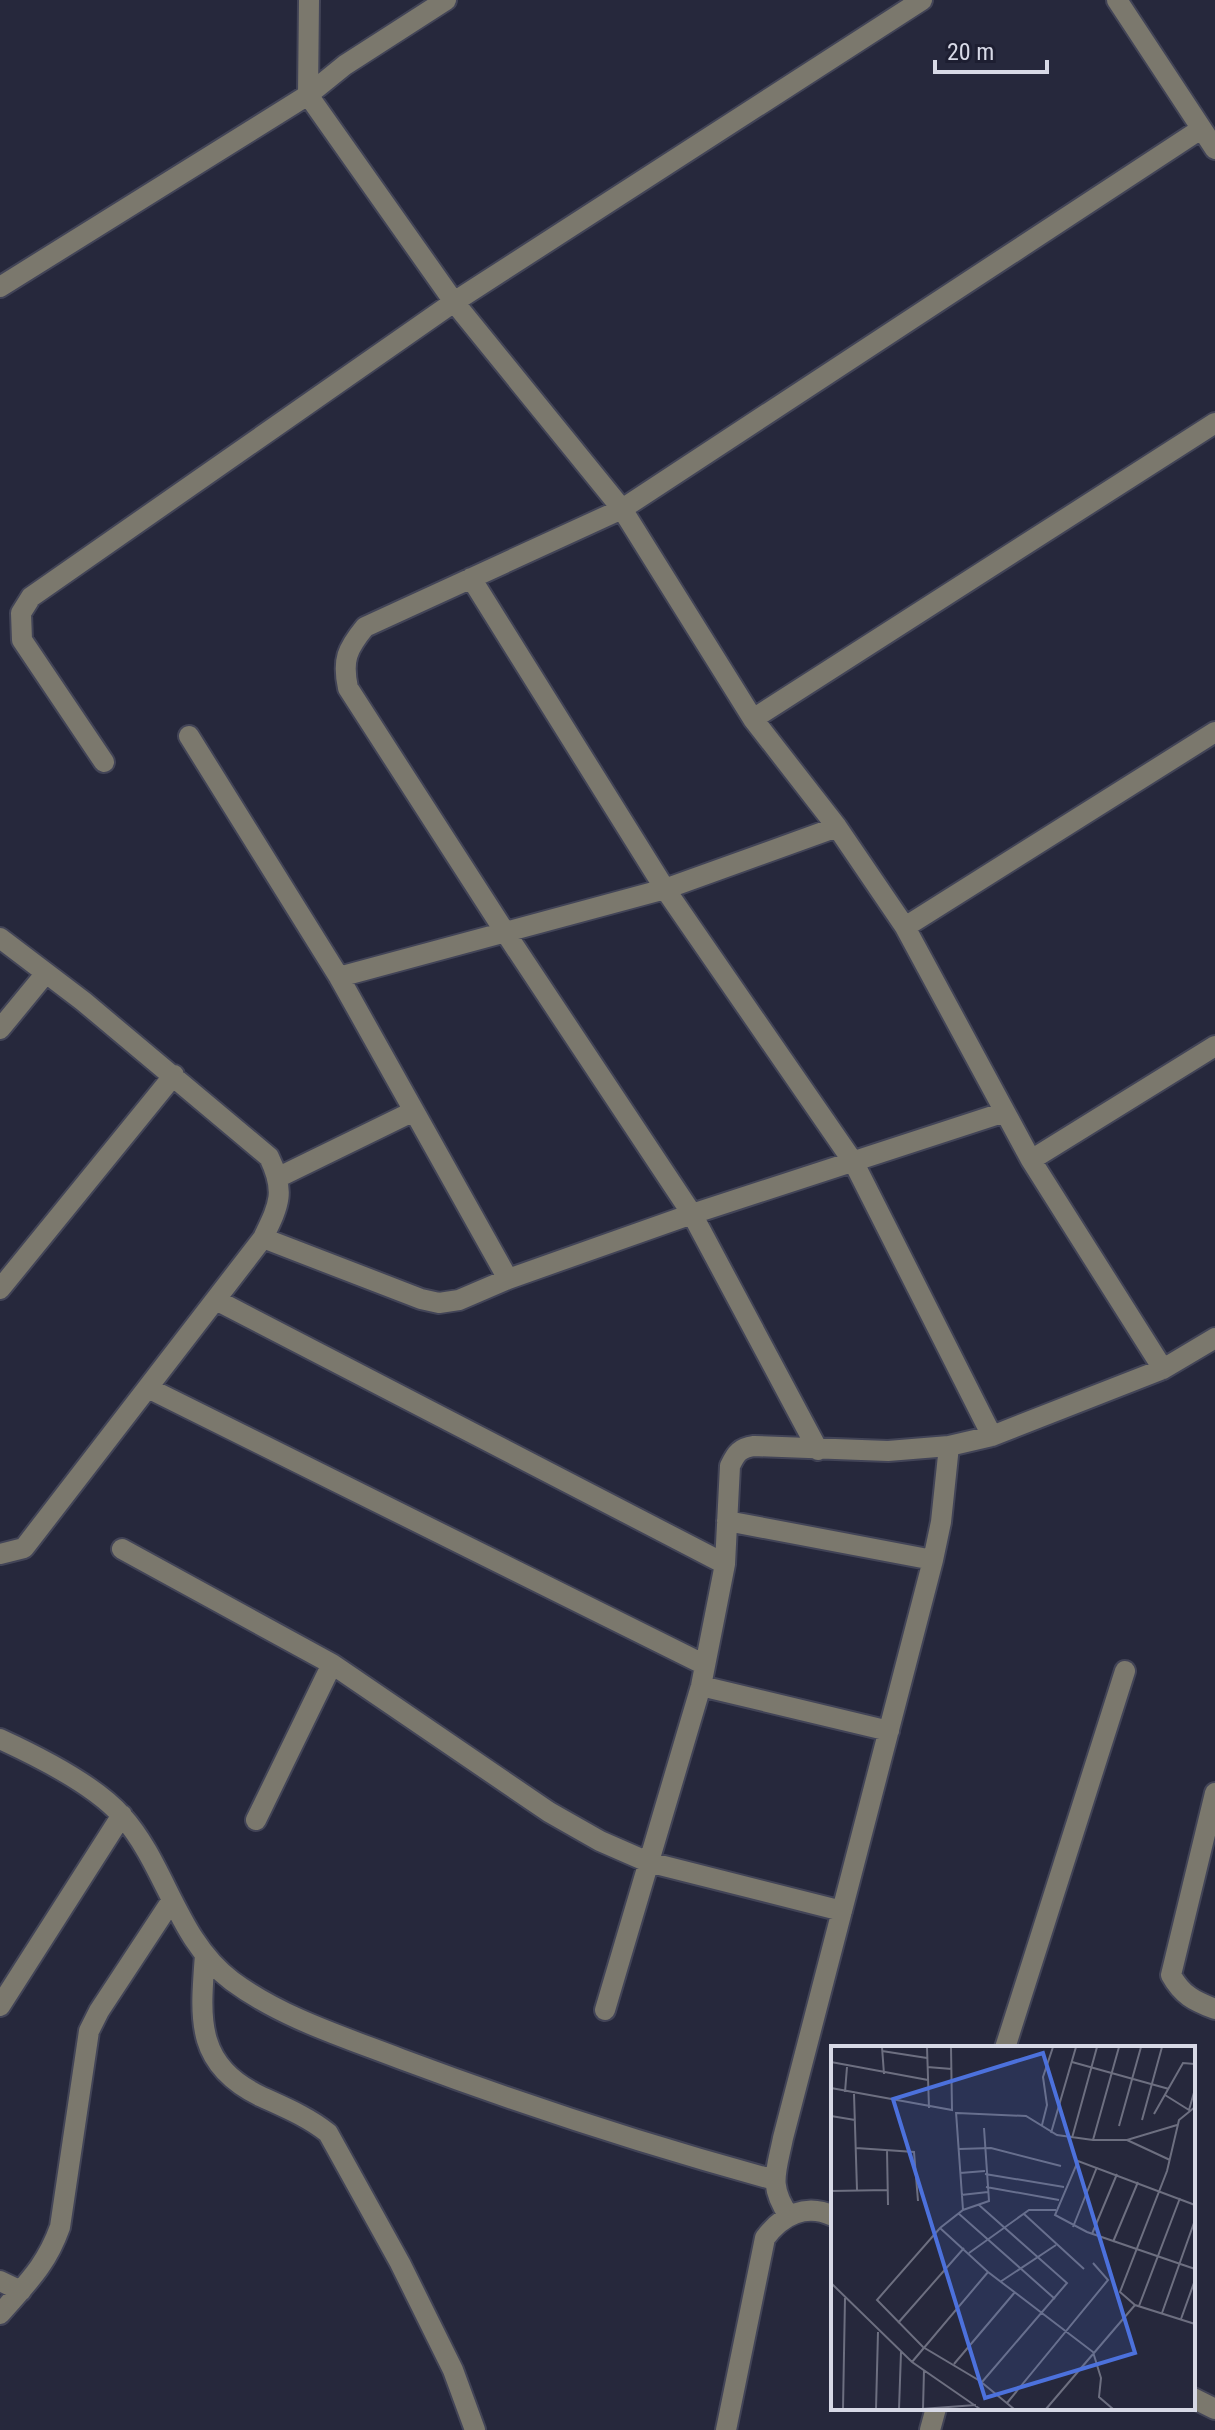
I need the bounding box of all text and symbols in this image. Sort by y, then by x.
scale bar [935,24,1047,74]
text: 20 m [947,38,994,66]
inset map [831,2046,1195,2410]

